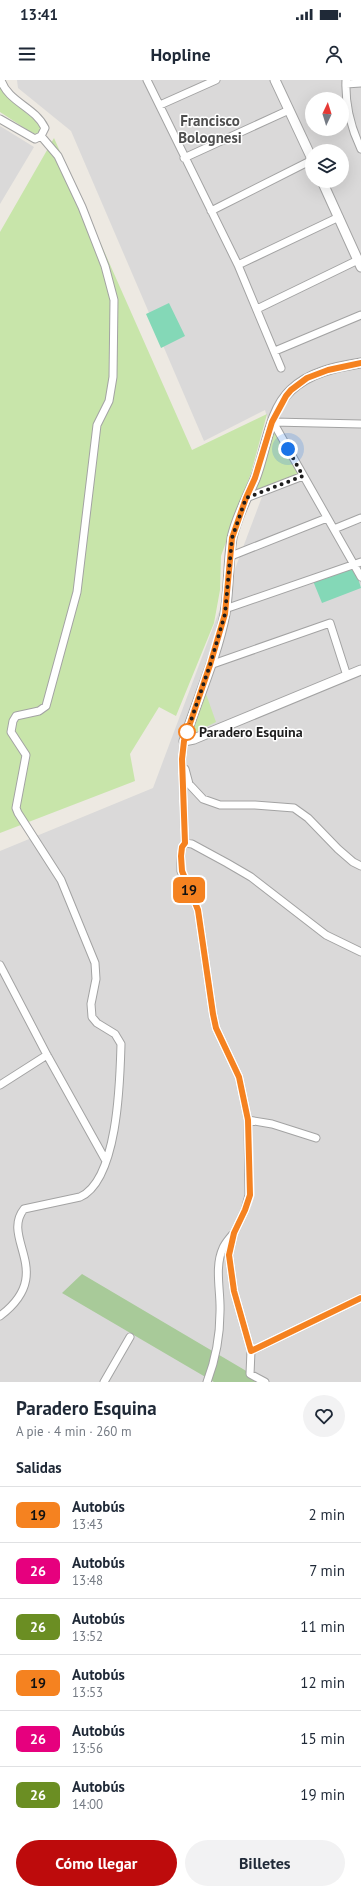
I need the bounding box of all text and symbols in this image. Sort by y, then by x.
text: 13:41 [20,5,58,24]
icon: menu [16,43,38,65]
text: Hopline [150,43,211,66]
icon: person [323,43,345,65]
north arrow [305,92,349,136]
map controls [305,92,349,188]
district label: Francisco Bolognesi [178,111,242,147]
button: layers [305,144,349,188]
your location [278,439,298,459]
marker: Paradero Esquina [178,723,196,741]
place label: Paradero Esquina [199,723,303,741]
line badge: 19 [171,877,207,903]
text: 19 [181,881,197,899]
button: heart [303,1395,345,1437]
text: Paradero Esquina [16,1396,157,1420]
text: A pie · 4 min · 260 m [16,1423,131,1440]
text: Salidas [16,1458,62,1477]
text: Autobús [72,1497,125,1516]
text: 2 min [308,1505,345,1524]
text: 19 [30,1506,46,1524]
text: 13:43 [72,1516,103,1533]
text: Autobús [72,1553,125,1572]
text: 7 min [309,1561,345,1580]
text: 26 [30,1562,46,1580]
text: 13:48 [72,1572,103,1589]
text: Autobús [72,1609,125,1628]
text: 11 min [300,1617,345,1636]
text: 26 [30,1618,46,1636]
text: 13:52 [72,1628,103,1645]
text: Autobús [72,1665,125,1684]
text: 12 min [300,1673,345,1692]
text: 19 [30,1674,46,1692]
text: 13:53 [72,1684,103,1701]
text: Autobús [72,1721,125,1740]
text: 15 min [300,1729,345,1748]
text: 26 [30,1730,46,1748]
text: 13:56 [72,1740,103,1757]
text: Autobús [72,1777,125,1796]
text: 19 min [300,1785,345,1804]
text: 26 [30,1786,46,1804]
text: 14:00 [72,1796,103,1813]
button: Cómo llegar [16,1840,177,1886]
button: Billetes [185,1840,345,1886]

